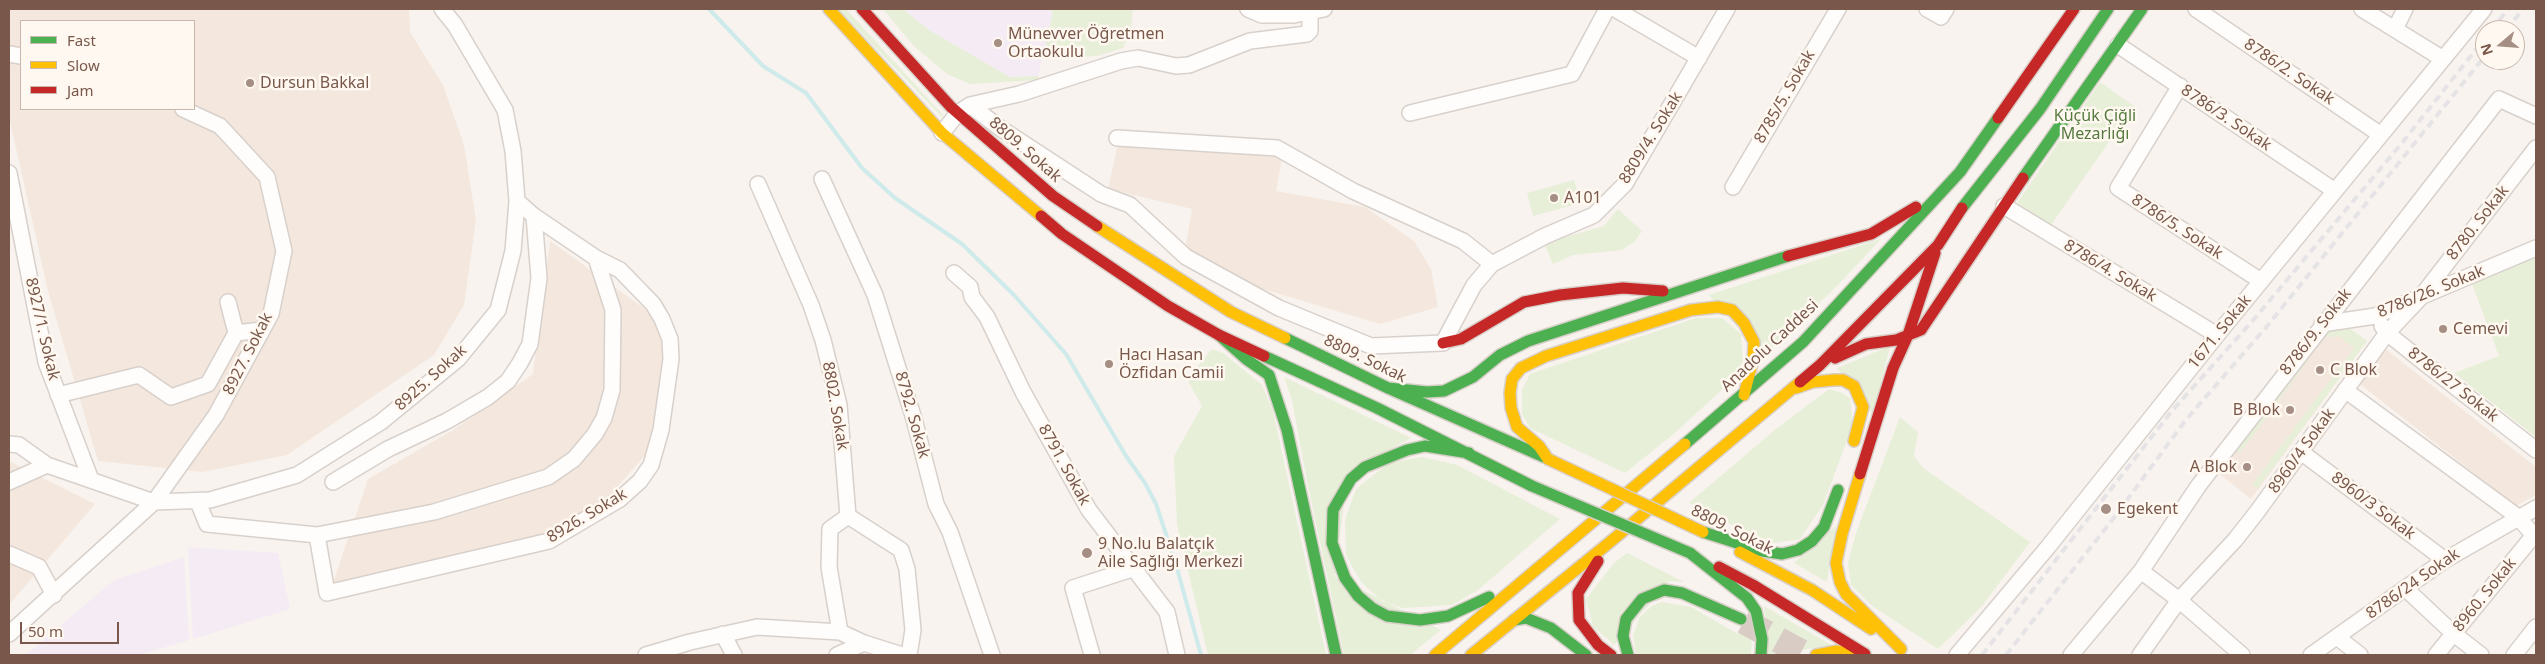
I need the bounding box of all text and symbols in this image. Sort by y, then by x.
legend [20,20,195,110]
north arrow [2475,20,2525,70]
place label: Münevver Öğretmen Ortaokulu [1008,24,1164,62]
text: Fast [67,30,96,50]
street label: 8786/2. Sokak [2240,35,2338,109]
marker: Münevver Öğretmen Ortaokulu [992,37,1004,49]
text: N [2475,41,2497,58]
street label: 8785/5. Sokak [1751,47,1819,147]
text: Slow [67,55,100,75]
place label: Dursun Bakkal [260,73,369,93]
marker: Dursun Bakkal [244,77,256,89]
text: Jam [67,80,94,100]
street label: 8786/3. Sokak [2177,81,2275,155]
street label: 8809/4. Sokak [1615,89,1687,187]
park label: Küçük Çiğli Mezarlığı [2054,106,2136,144]
street label: 8809. Sokak [985,113,1065,187]
street label: 8780. Sokak [2443,182,2513,264]
place label: A101 [1564,188,1602,208]
street label: 8786/5. Sokak [2128,190,2226,264]
marker: A101 [1548,192,1560,204]
street label: 8786/4. Sokak [2060,236,2160,306]
street label: 8786/26. Sokak [2375,262,2487,322]
street label: 8927/1. Sokak [21,276,63,382]
street label: 8786/9. Sokak [2276,285,2356,379]
street label: 1671. Sokak [2184,291,2256,373]
street label: Anadolu Caddesi [1717,296,1823,396]
street label: 8927. Sokak [219,310,277,398]
place label: Cemevi [2453,319,2508,339]
marker: Cemevi [2437,323,2449,335]
street label: 8809. Sokak [1321,331,1409,387]
street label: 8925. Sokak [391,341,471,415]
street label: 8786/27 Sokak [2404,344,2502,426]
place label: Hacı Hasan Özfidan Camii [1119,345,1224,383]
marker: Hacı Hasan Özfidan Camii [1103,358,1115,370]
street label: 8802. Sokak [818,360,852,452]
place label: C Blok [2330,360,2377,380]
marker: C Blok [2314,364,2326,376]
street label: 8792. Sokak [890,369,934,461]
place label: B Blok [2233,400,2280,420]
marker: B Blok [2284,404,2296,416]
street label: 8960/4 Sokak [2265,405,2339,497]
street label: 8791. Sokak [1034,421,1094,509]
place label: A Blok [2190,457,2237,477]
marker: A Blok [2241,461,2253,473]
street label: 8960/3 Sokak [2327,468,2419,544]
street label: 8926. Sokak [544,485,630,547]
place label: Egekent [2117,499,2178,519]
street label: 8809. Sokak [1688,501,1776,559]
marker: Egekent [2099,502,2113,516]
place label: 9 No.lu Balatçık Aile Sağlığı Merkezi [1098,534,1243,572]
street label: 8786/24 Sokak [2363,545,2463,623]
marker: 9 No.lu Balatçık Aile Sağlığı Merkezi [1080,546,1094,560]
street label: 8960. Sokak [2449,554,2521,636]
scale bar [22,612,121,644]
text: 50 m [28,621,63,641]

